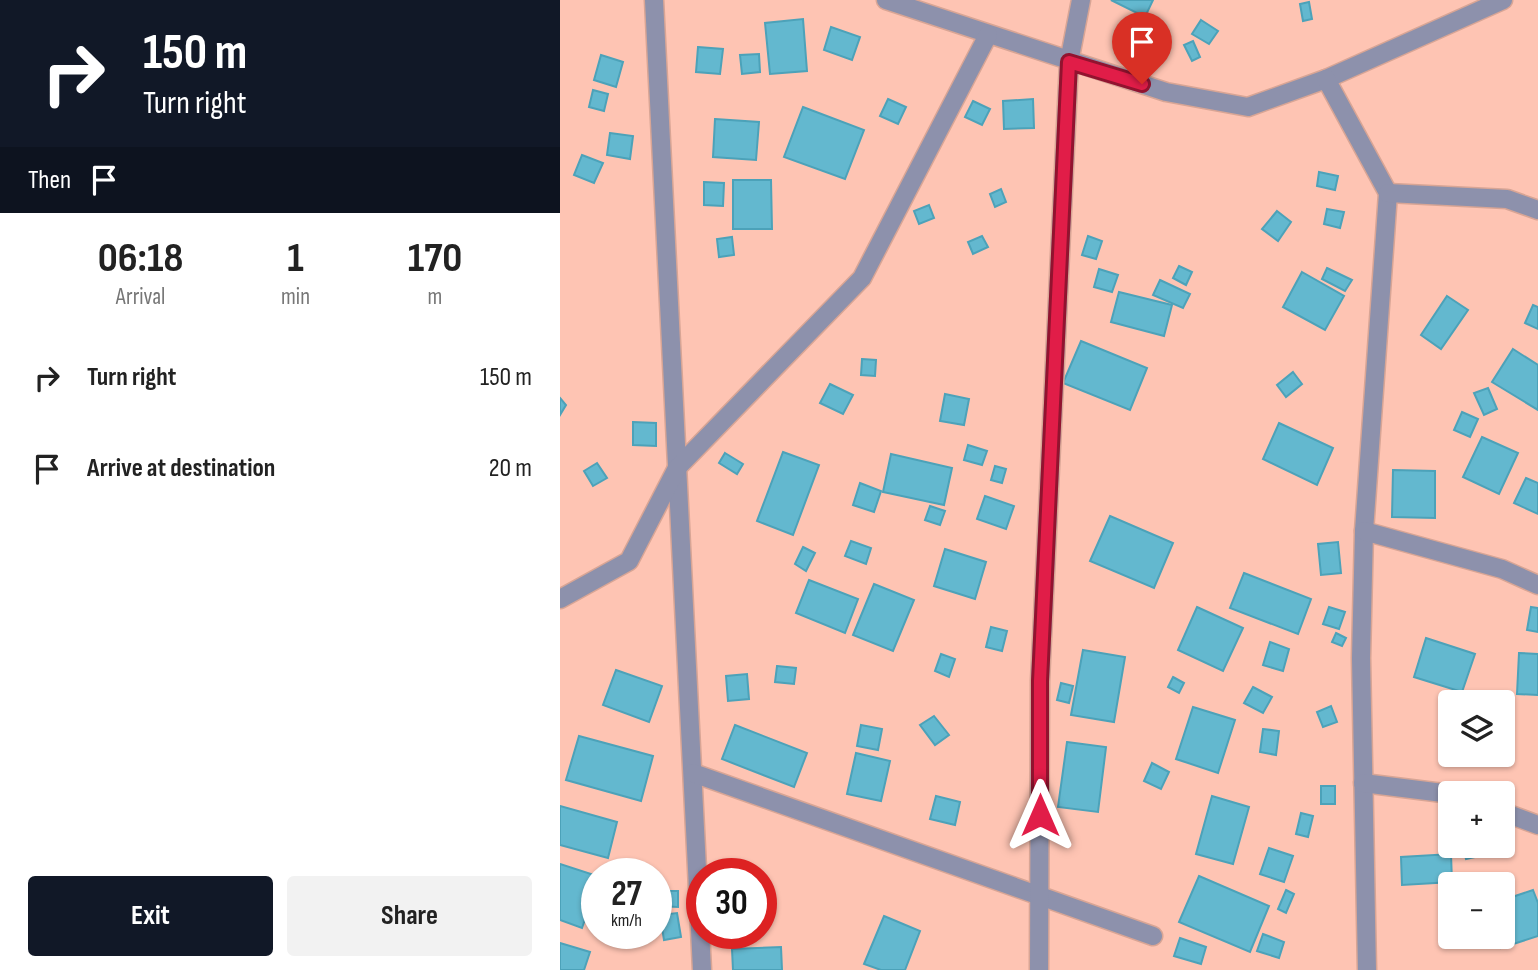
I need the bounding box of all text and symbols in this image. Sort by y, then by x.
pin [1112,12.0,1172,84]
icon: arrive [1123,23,1161,61]
text: 150 m [143,24,247,83]
icon: right [28,28,119,119]
text: Turn right [143,84,247,123]
icon: arrive [85,161,123,199]
text: Then [28,165,71,196]
text: 06:18 [98,233,183,284]
text: 1 [287,233,304,284]
text: 170 [408,233,462,284]
text: Arrival [116,283,165,311]
text: min [281,283,310,311]
text: m [428,283,442,311]
icon: right [28,359,66,397]
text: Turn right [87,362,176,393]
text: 150 m [480,362,532,393]
icon: arrive [28,450,66,488]
text: Arrive at destination [87,453,275,484]
text: 20 m [489,453,532,484]
map controls [1438,690,1515,949]
button: layers [1438,690,1515,767]
position arrow [1003,778,1077,852]
button: + [1438,781,1515,858]
speed limit sign: 30 [686,858,777,949]
button: − [1438,872,1515,949]
text: 27 [611,873,642,916]
button: Exit [28,876,273,956]
button: Share [287,876,532,956]
text: km/h [611,910,642,931]

